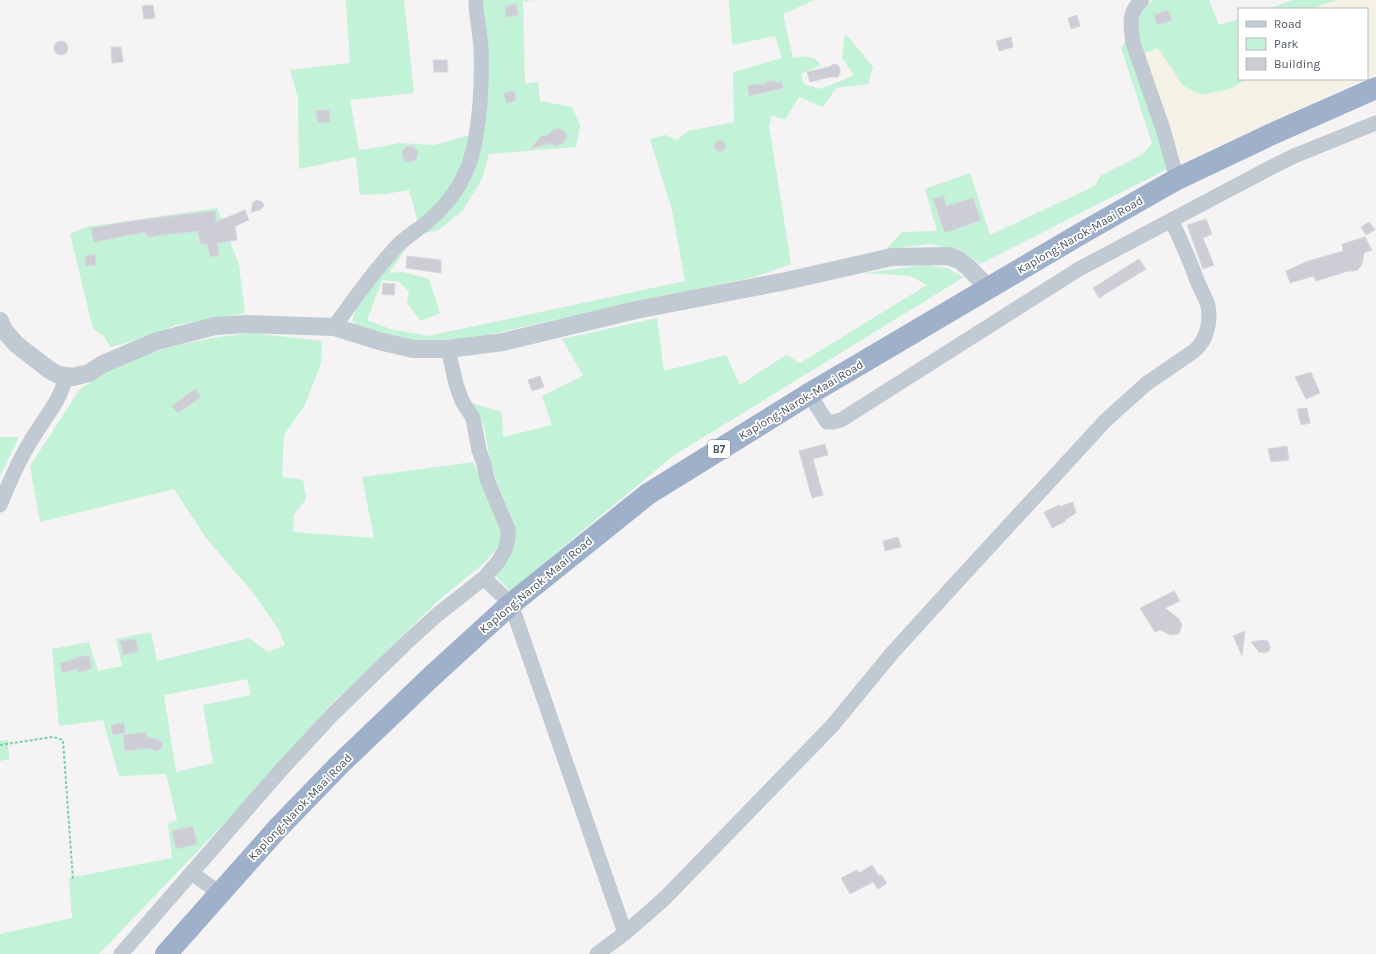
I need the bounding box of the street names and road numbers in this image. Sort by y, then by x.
street label: Kaplong-Narok-Maai Road [1015,193,1145,277]
street label: Kaplong-Narok-Maai Road [736,357,866,443]
road number: B7 [708,440,730,458]
street label: Kaplong-Narok-Maai Road [477,534,595,636]
street label: Kaplong-Narok-Maai Road [245,751,355,863]

